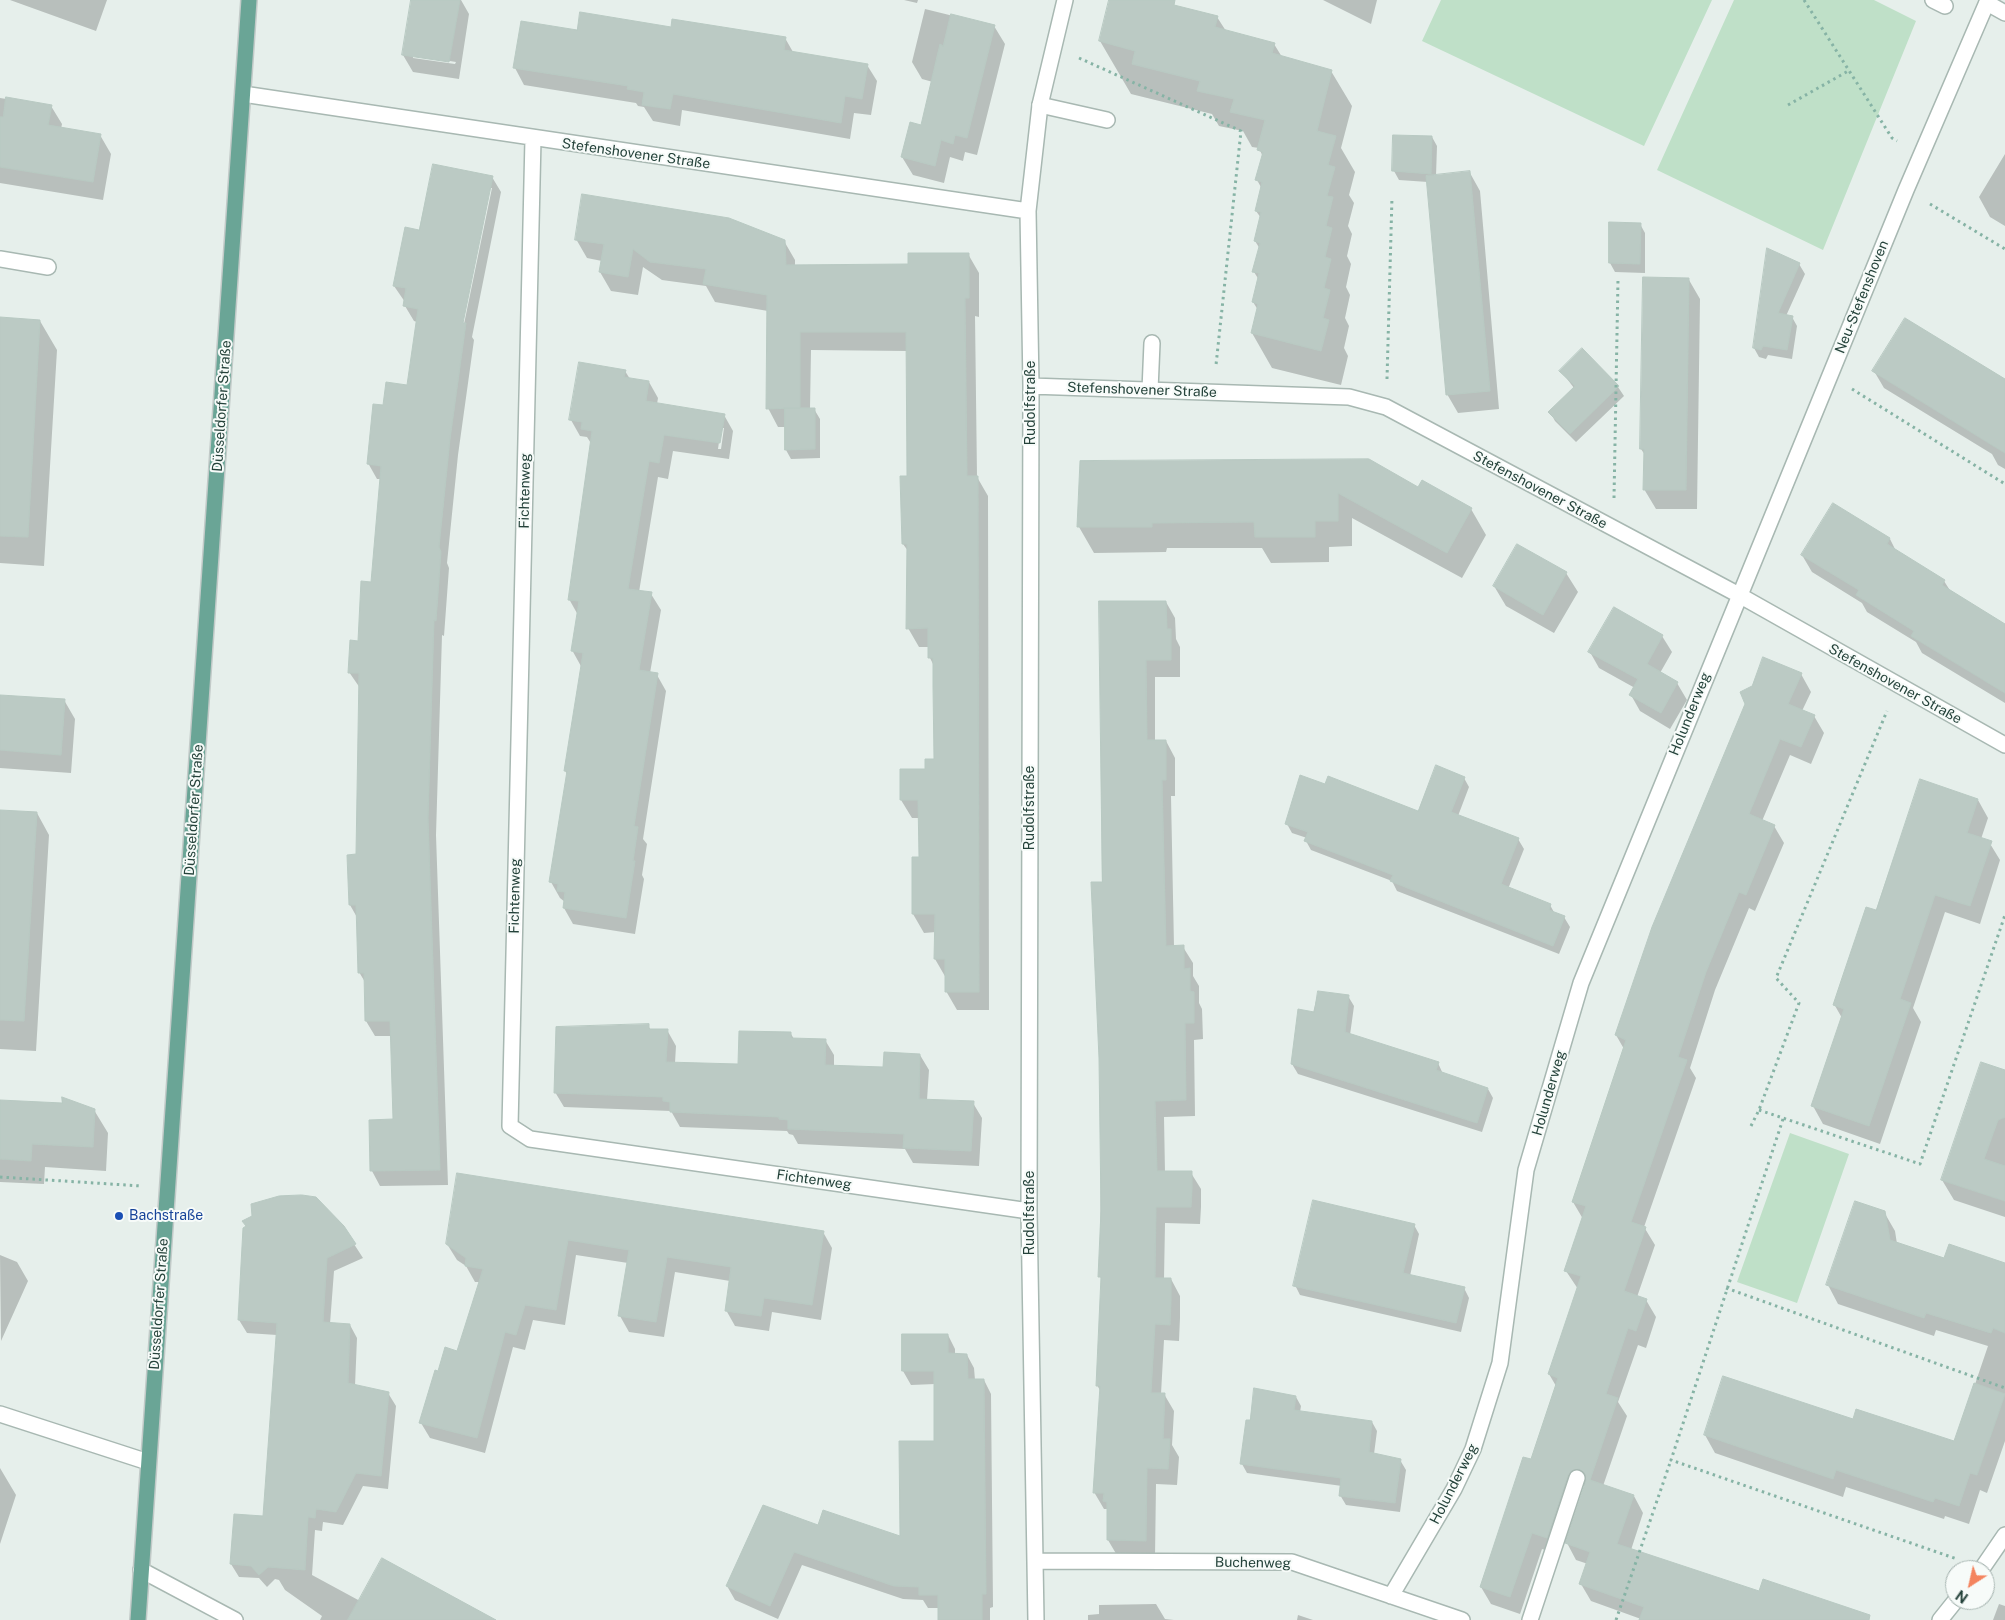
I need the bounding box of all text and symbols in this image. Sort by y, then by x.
street label: Stefenshovener Straße [561,135,711,173]
street label: Neu-Stefenshoven [1832,238,1892,356]
street label: Düsseldorfer Straße [209,340,235,472]
street label: Rudolfstraße [1023,361,1039,445]
street label: Stefenshovener Straße [1067,379,1217,401]
street label: Stefenshovener Straße [1470,447,1610,533]
street label: Fichtenweg [516,453,534,529]
street label: Stefenshovener Straße [1825,640,1965,728]
street label: Holunderweg [1666,670,1714,758]
street label: Düsseldorfer Straße [181,744,207,876]
street label: Rudolfstraße [1022,766,1038,850]
street label: Fichtenweg [506,858,524,934]
street label: Holunderweg [1529,1048,1569,1138]
street label: Fichtenweg [775,1166,853,1194]
street label: Rudolfstraße [1022,1171,1038,1255]
place label: Bachstraße [129,1208,203,1224]
marker: Bachstraße [113,1210,125,1222]
street label: Düsseldorfer Straße [146,1238,172,1370]
street label: Holunderweg [1427,1441,1481,1527]
street label: Buchenweg [1215,1554,1291,1572]
north arrow [1945,1560,1995,1610]
text: N [1953,1587,1971,1606]

